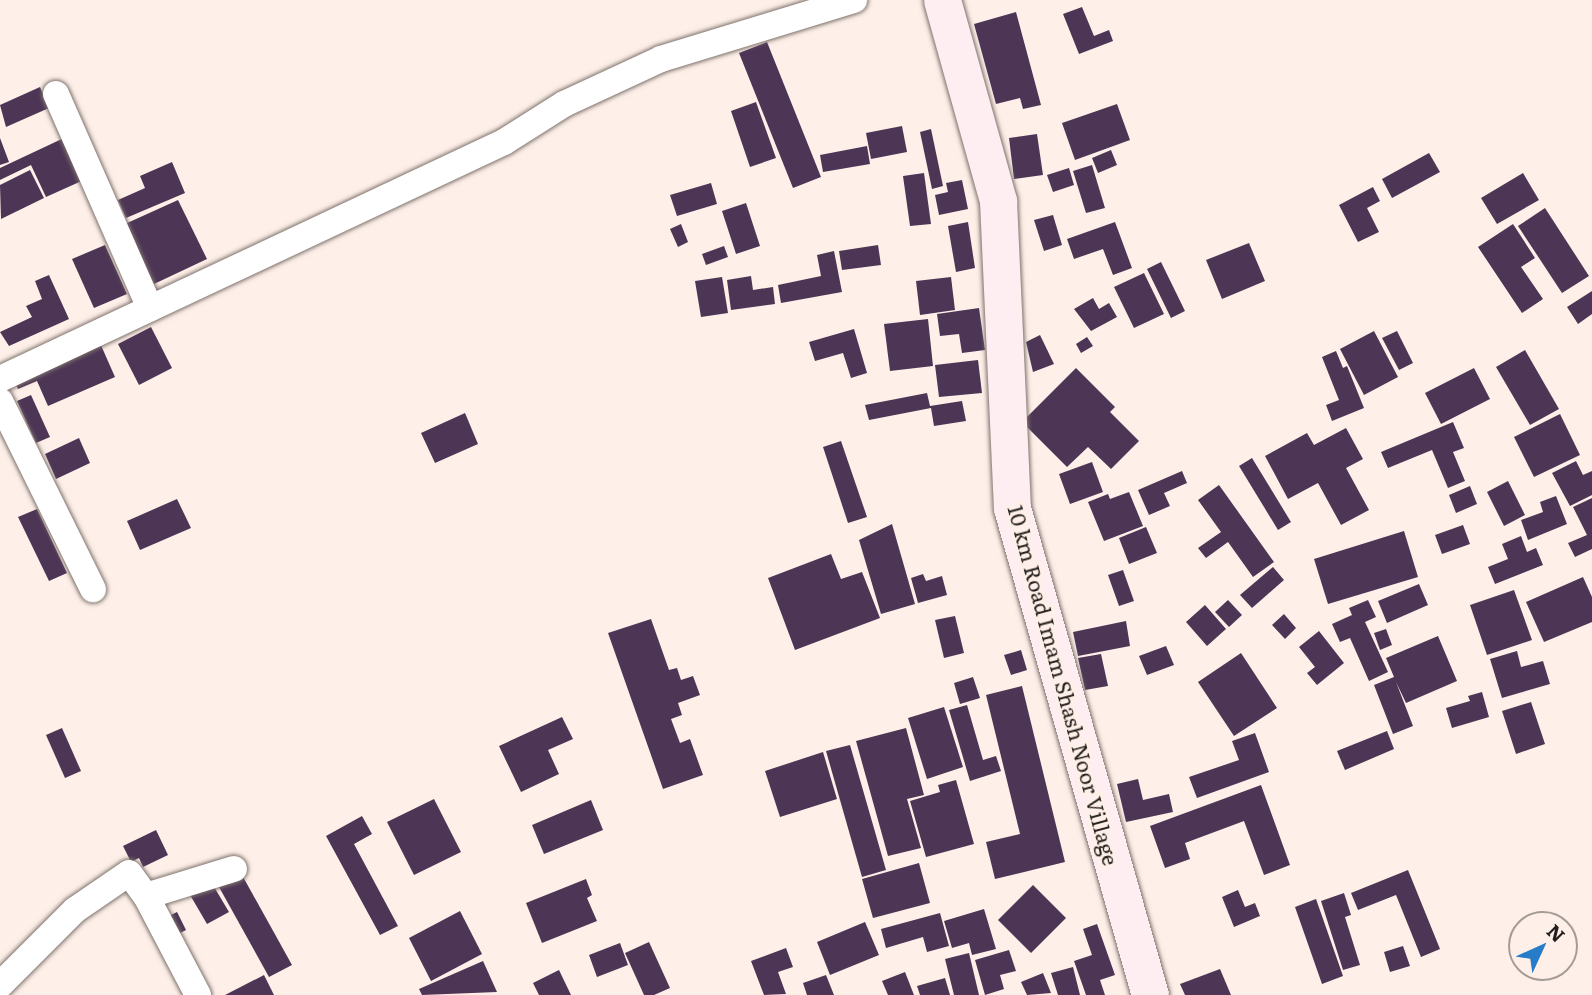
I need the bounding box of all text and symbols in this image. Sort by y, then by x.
street label: 10 km Road Imam Shash Noor Village [1004,502,1124,868]
north arrow [1508,911,1578,981]
text: N [1541,917,1572,948]

